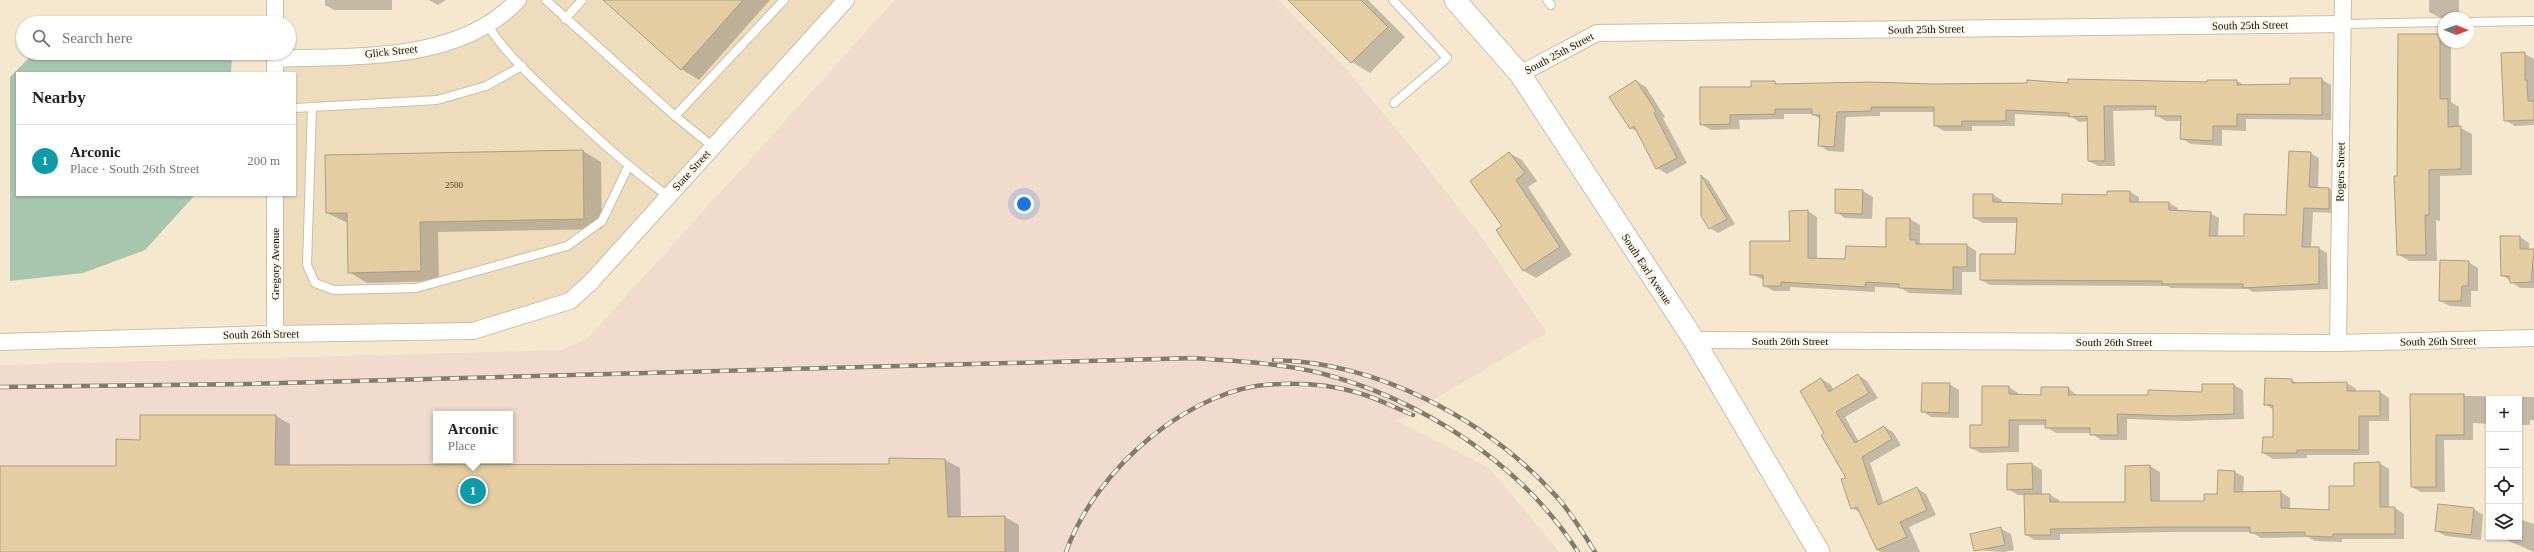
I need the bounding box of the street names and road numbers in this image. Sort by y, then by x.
street label: South 25th Street [2212,18,2288,32]
street label: South 25th Street [1888,22,1964,36]
street label: South 25th Street [1522,30,1596,76]
street label: Glick Street [364,42,418,60]
street label: Rogers Street [2333,142,2347,202]
street label: State Street [670,147,712,193]
street label: Gregory Avenue [269,228,281,300]
street label: South Earl Avenue [1620,231,1675,307]
street label: South 26th Street [223,327,299,341]
street label: South 26th Street [2400,334,2476,348]
street label: South 26th Street [1752,335,1828,347]
street label: South 26th Street [2076,336,2152,348]

